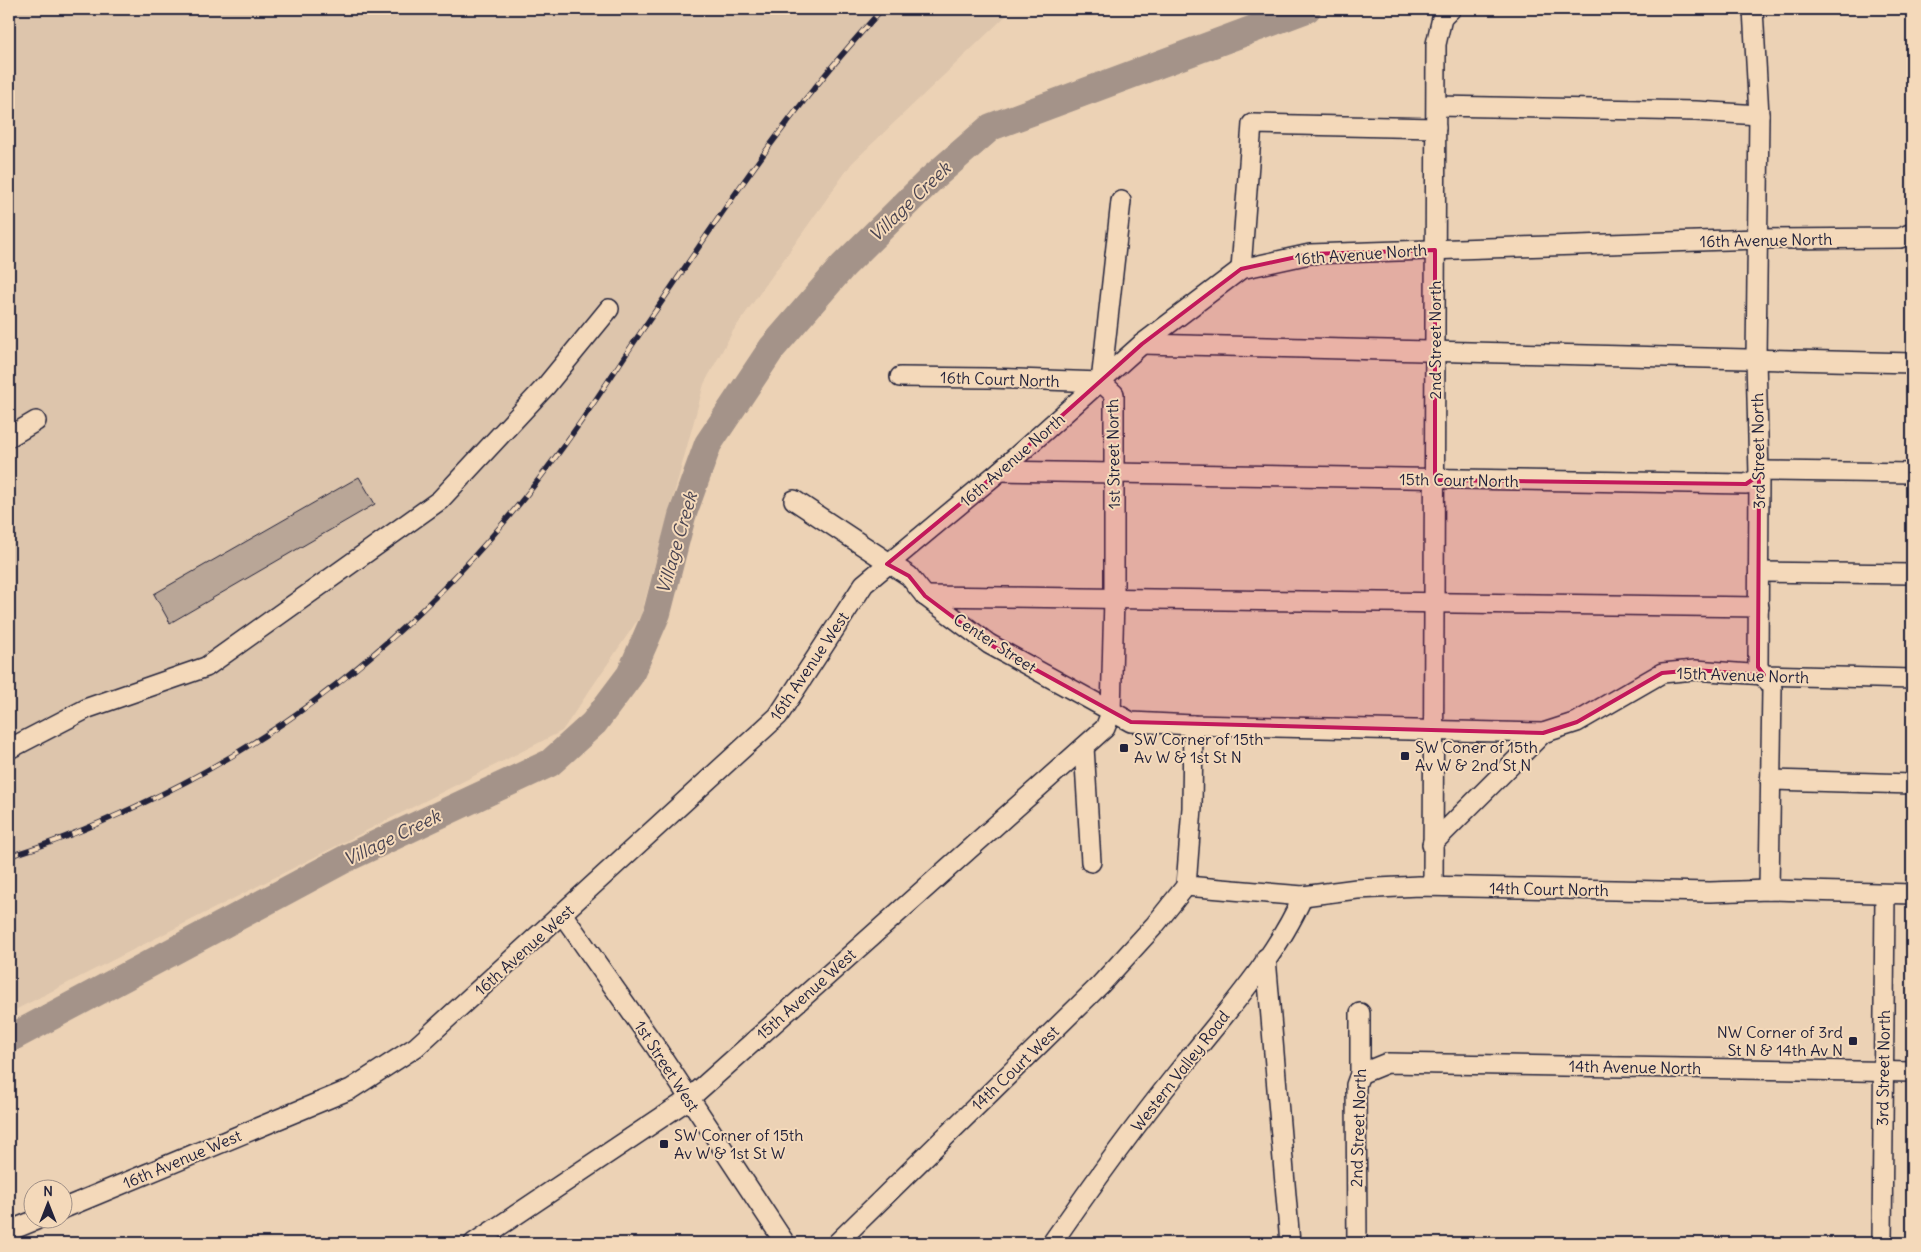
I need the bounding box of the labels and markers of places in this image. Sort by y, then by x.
place label: SW Corner of 15th Av W & 1st St N [1134,729,1263,767]
place label: SW Coner of 15th Av W & 2nd St N [1415,737,1538,775]
marker: SW Corner of 15th Av W & 1st St N [1118,742,1130,754]
marker: SW Coner of 15th Av W & 2nd St N [1399,750,1411,762]
place label: NW Corner of 3rd St N & 14th Av N [1717,1022,1843,1060]
marker: NW Corner of 3rd St N & 14th Av N [1847,1035,1859,1047]
place label: SW Corner of 15th Av W & 1st St W [674,1125,803,1163]
marker: SW Corner of 15th Av W & 1st St W [658,1138,670,1150]

